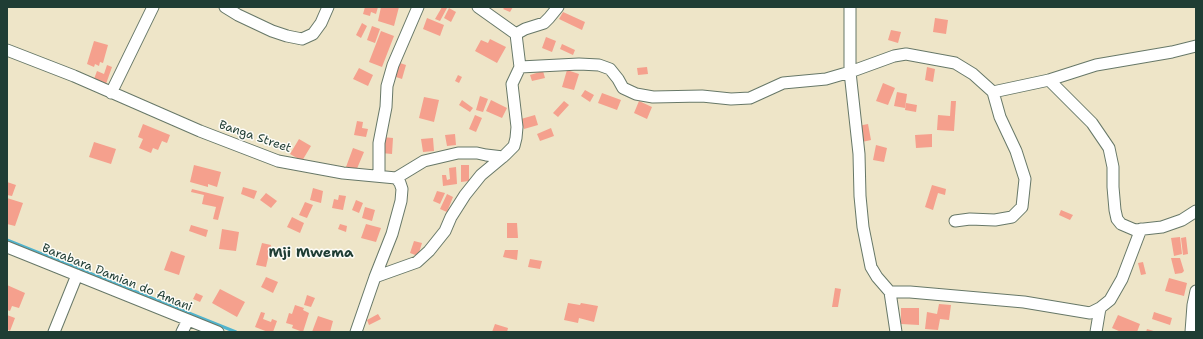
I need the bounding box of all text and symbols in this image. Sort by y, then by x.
street label: Banga Street [217,118,293,156]
street label: Barabara Damian do Amani [40,241,194,315]
district label: Mji Mwema [268,245,354,261]

